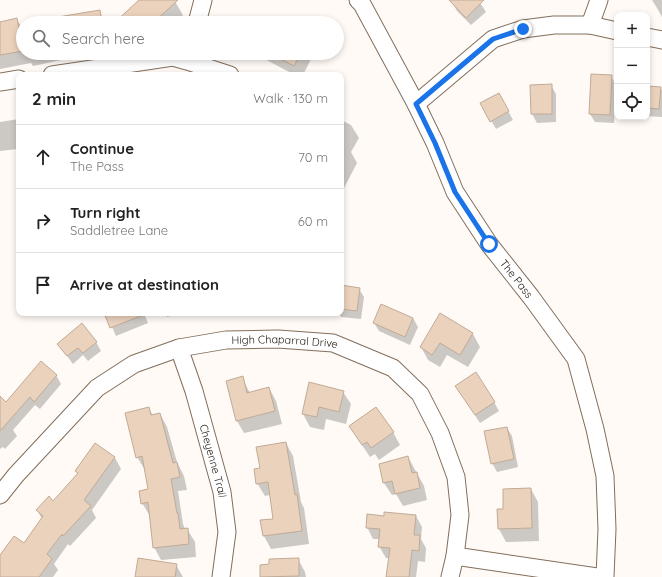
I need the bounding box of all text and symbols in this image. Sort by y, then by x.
map controls [614,12,650,120]
button: + [614,12,650,48]
search box [16,16,344,60]
route end [514,20,532,38]
icon: search [30,27,52,49]
text: Search here [62,29,145,48]
button: − [614,48,650,84]
button: locate [614,84,650,120]
text: 2 min [32,88,76,109]
text: Walk · 130 m [253,90,328,106]
text: Continue [70,139,134,158]
icon: ahead [32,146,54,168]
text: 70 m [298,149,328,165]
text: The Pass [70,158,124,174]
text: Turn right [70,203,141,222]
icon: right [32,210,54,232]
text: 60 m [298,213,328,229]
text: Saddletree Lane [70,222,168,238]
route start [480,235,498,253]
street label: The Pass [497,256,536,301]
icon: arrive [32,274,54,296]
text: Arrive at destination [70,275,219,294]
street label: High Chaparral Drive [231,332,341,352]
street label: Cheyenne Trail [197,423,230,498]

